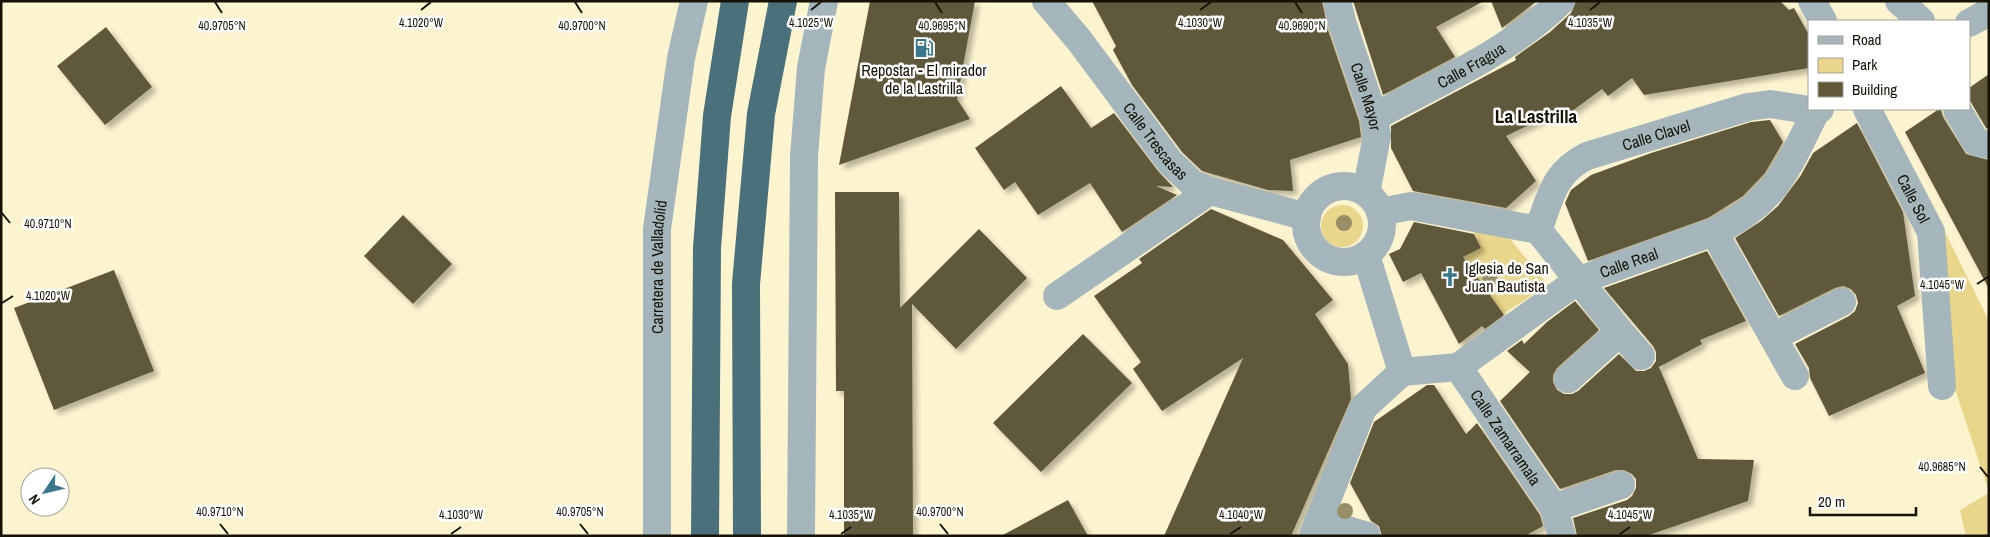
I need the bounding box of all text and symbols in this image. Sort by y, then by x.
text: 4.1020°W [399,15,444,31]
text: 4.1025°W [789,15,834,31]
text: 4.1030°W [1178,15,1223,31]
text: 4.1035°W [1568,15,1613,31]
text: 40.9705°N [198,18,246,34]
text: 40.9700°N [558,18,606,34]
text: 40.9695°N [918,18,966,34]
text: 40.9690°N [1278,18,1326,34]
legend [1808,20,1970,110]
text: Road [1852,29,1881,50]
fuel station icon: Repostar - El mirador de la Lastrilla [913,37,935,59]
street label: Calle Fragua [1433,37,1510,93]
text: Park [1852,54,1878,75]
place label: Repostar - El mirador de la Lastrilla [861,59,987,99]
street label: Calle Mayor [1345,60,1387,132]
text: Building [1852,79,1897,100]
street label: Calle Trescasas [1118,98,1193,185]
district label: La Lastrilla [1495,103,1577,129]
street label: Calle Clavel [1619,114,1693,156]
street label: Calle Sol [1892,170,1936,227]
street label: Carretera de Valladolid [646,199,672,334]
text: 40.9710°N [24,216,72,232]
street label: Calle Real [1597,242,1661,283]
place label: Iglesia de San Juan Bautista [1465,257,1549,297]
church icon: Iglesia de San Juan Bautista [1439,266,1461,288]
text: 4.1045°W [1920,277,1965,293]
text: 4.1020°W [26,288,71,304]
street label: Calle Zamarramala [1465,385,1547,490]
text: 40.9685°N [1918,459,1966,475]
north arrow [20,467,70,517]
scale bar [1810,484,1916,516]
text: N [25,491,44,508]
text: 20 m [1818,491,1845,512]
text: 40.9710°N [196,504,244,520]
text: 40.9705°N [556,504,604,520]
text: 40.9700°N [916,504,964,520]
text: 4.1030°W [439,507,484,523]
text: 4.1035°W [829,507,874,523]
text: 4.1040°W [1219,507,1264,523]
text: 4.1045°W [1608,507,1653,523]

